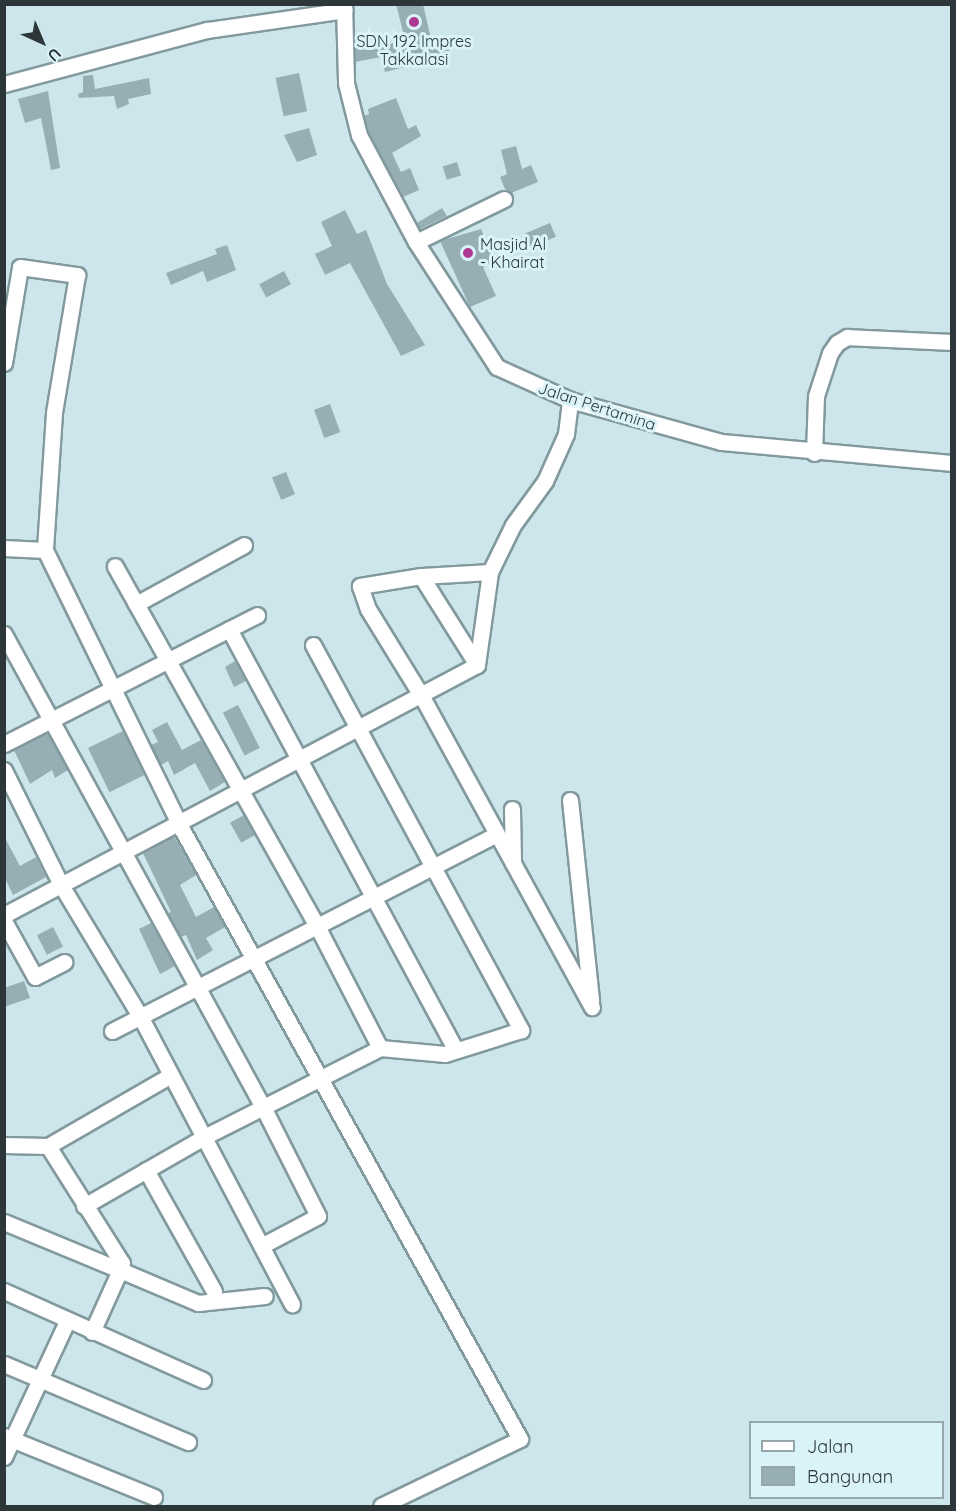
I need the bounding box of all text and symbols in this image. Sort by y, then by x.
north arrow [12,12,72,72]
marker: SDN 192 Impres Takkalasi [407,15,421,29]
place label: SDN 192 Impres Takkalasi [356,31,472,69]
text: U [43,44,66,66]
place label: Masjid Al - Khairat [480,234,546,272]
marker: Masjid Al - Khairat [461,246,475,260]
street label: Jalan Pertamina [536,378,658,434]
legend [749,1421,944,1499]
text: Jalan [807,1435,854,1458]
text: Bangunan [807,1465,893,1488]

